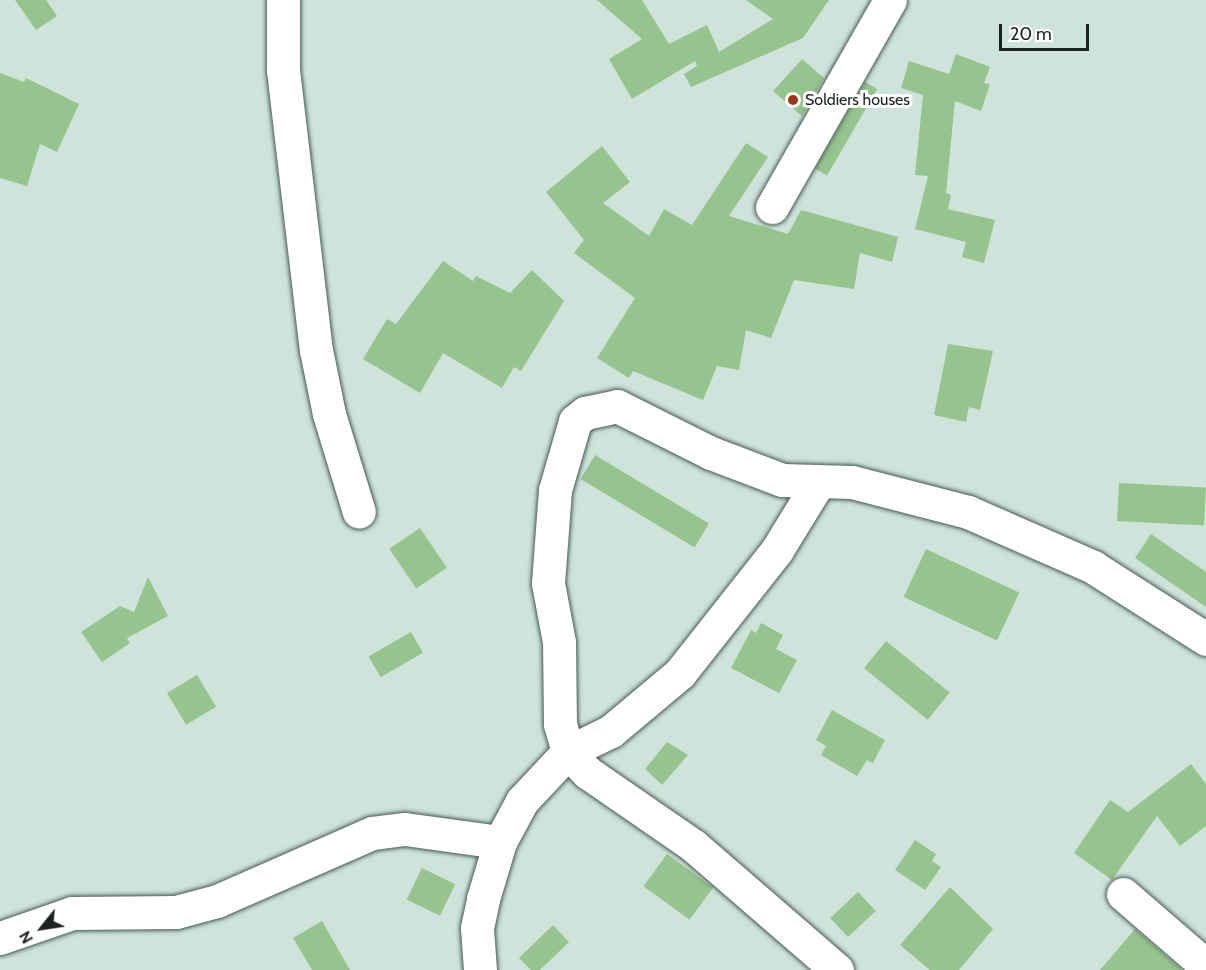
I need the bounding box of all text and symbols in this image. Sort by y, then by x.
scale bar [1002,12,1092,50]
text: 20 m [1010,23,1052,45]
place label: Soldiers houses [805,90,910,110]
marker: Soldiers houses [786,93,800,107]
north arrow [12,898,72,958]
text: N [15,928,37,947]

